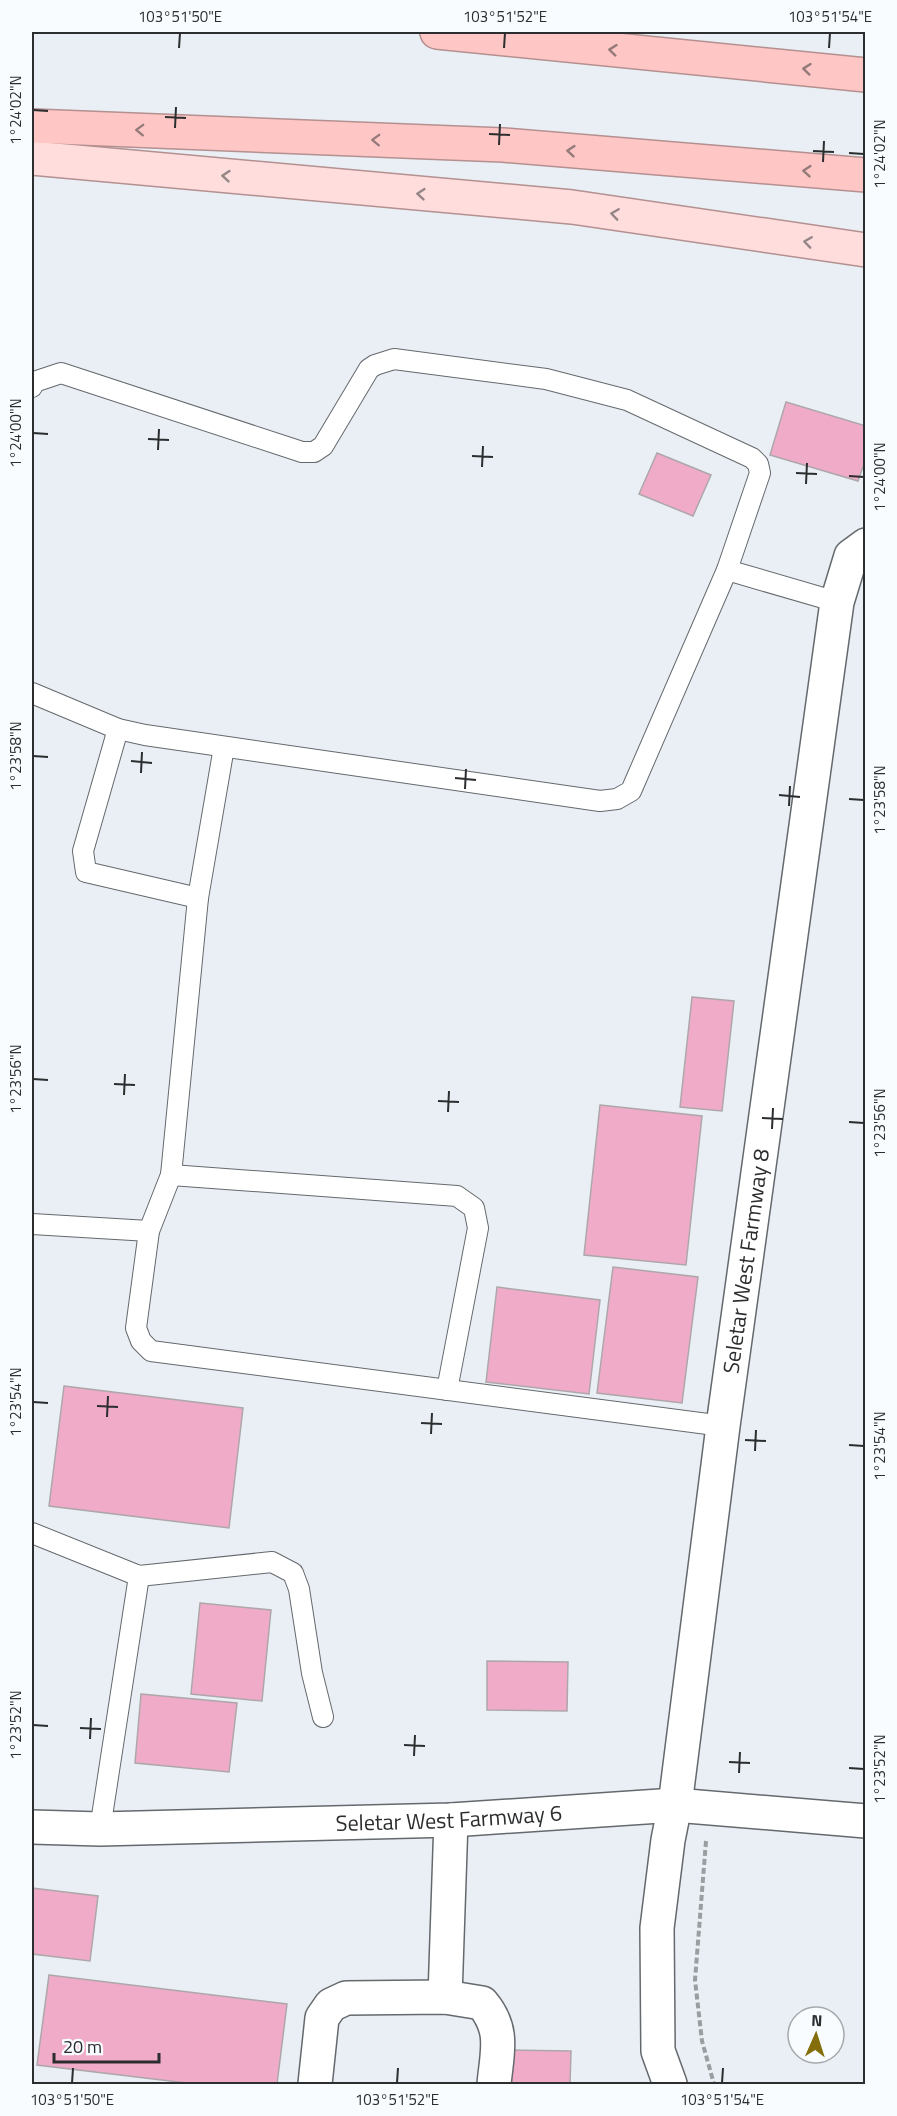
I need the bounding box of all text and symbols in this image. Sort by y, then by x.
text: 103°51'50"E [138,5,222,28]
text: 103°51'52"E [463,5,547,28]
text: 103°51'54"E [788,5,872,28]
one-way arrow [609,44,618,57]
one-way arrow [803,63,812,76]
text: 1°24'02"N [4,75,27,145]
text: 1°24'02"N [868,119,891,189]
one-way arrow [135,124,144,137]
one-way arrow [372,134,381,146]
one-way arrow [566,145,576,158]
one-way arrow [803,164,812,177]
one-way arrow [222,170,231,183]
one-way arrow [416,188,425,201]
one-way arrow [610,208,619,220]
one-way arrow [803,236,812,248]
text: 1°24'00"N [4,398,27,468]
text: 1°24'00"N [868,442,891,512]
text: 1°23'58"N [4,721,27,791]
text: 1°23'58"N [868,765,891,835]
text: 1°23'56"N [4,1044,27,1114]
text: 1°23'56"N [868,1088,891,1158]
street label: Seletar West Farmway 8 [713,1147,778,1376]
text: 1°23'54"N [4,1367,27,1437]
text: 1°23'54"N [868,1411,891,1481]
text: 1°23'52"N [4,1690,27,1760]
text: 1°23'52"N [868,1734,891,1804]
street label: Seletar West Farmway 6 [335,1796,563,1840]
north arrow [786,2005,846,2065]
text: N [811,2008,823,2032]
scale bar [54,2026,159,2064]
text: 20 m [63,2033,102,2060]
text: 103°51'50"E [30,2088,114,2111]
text: 103°51'52"E [355,2088,439,2111]
text: 103°51'54"E [680,2088,764,2111]

